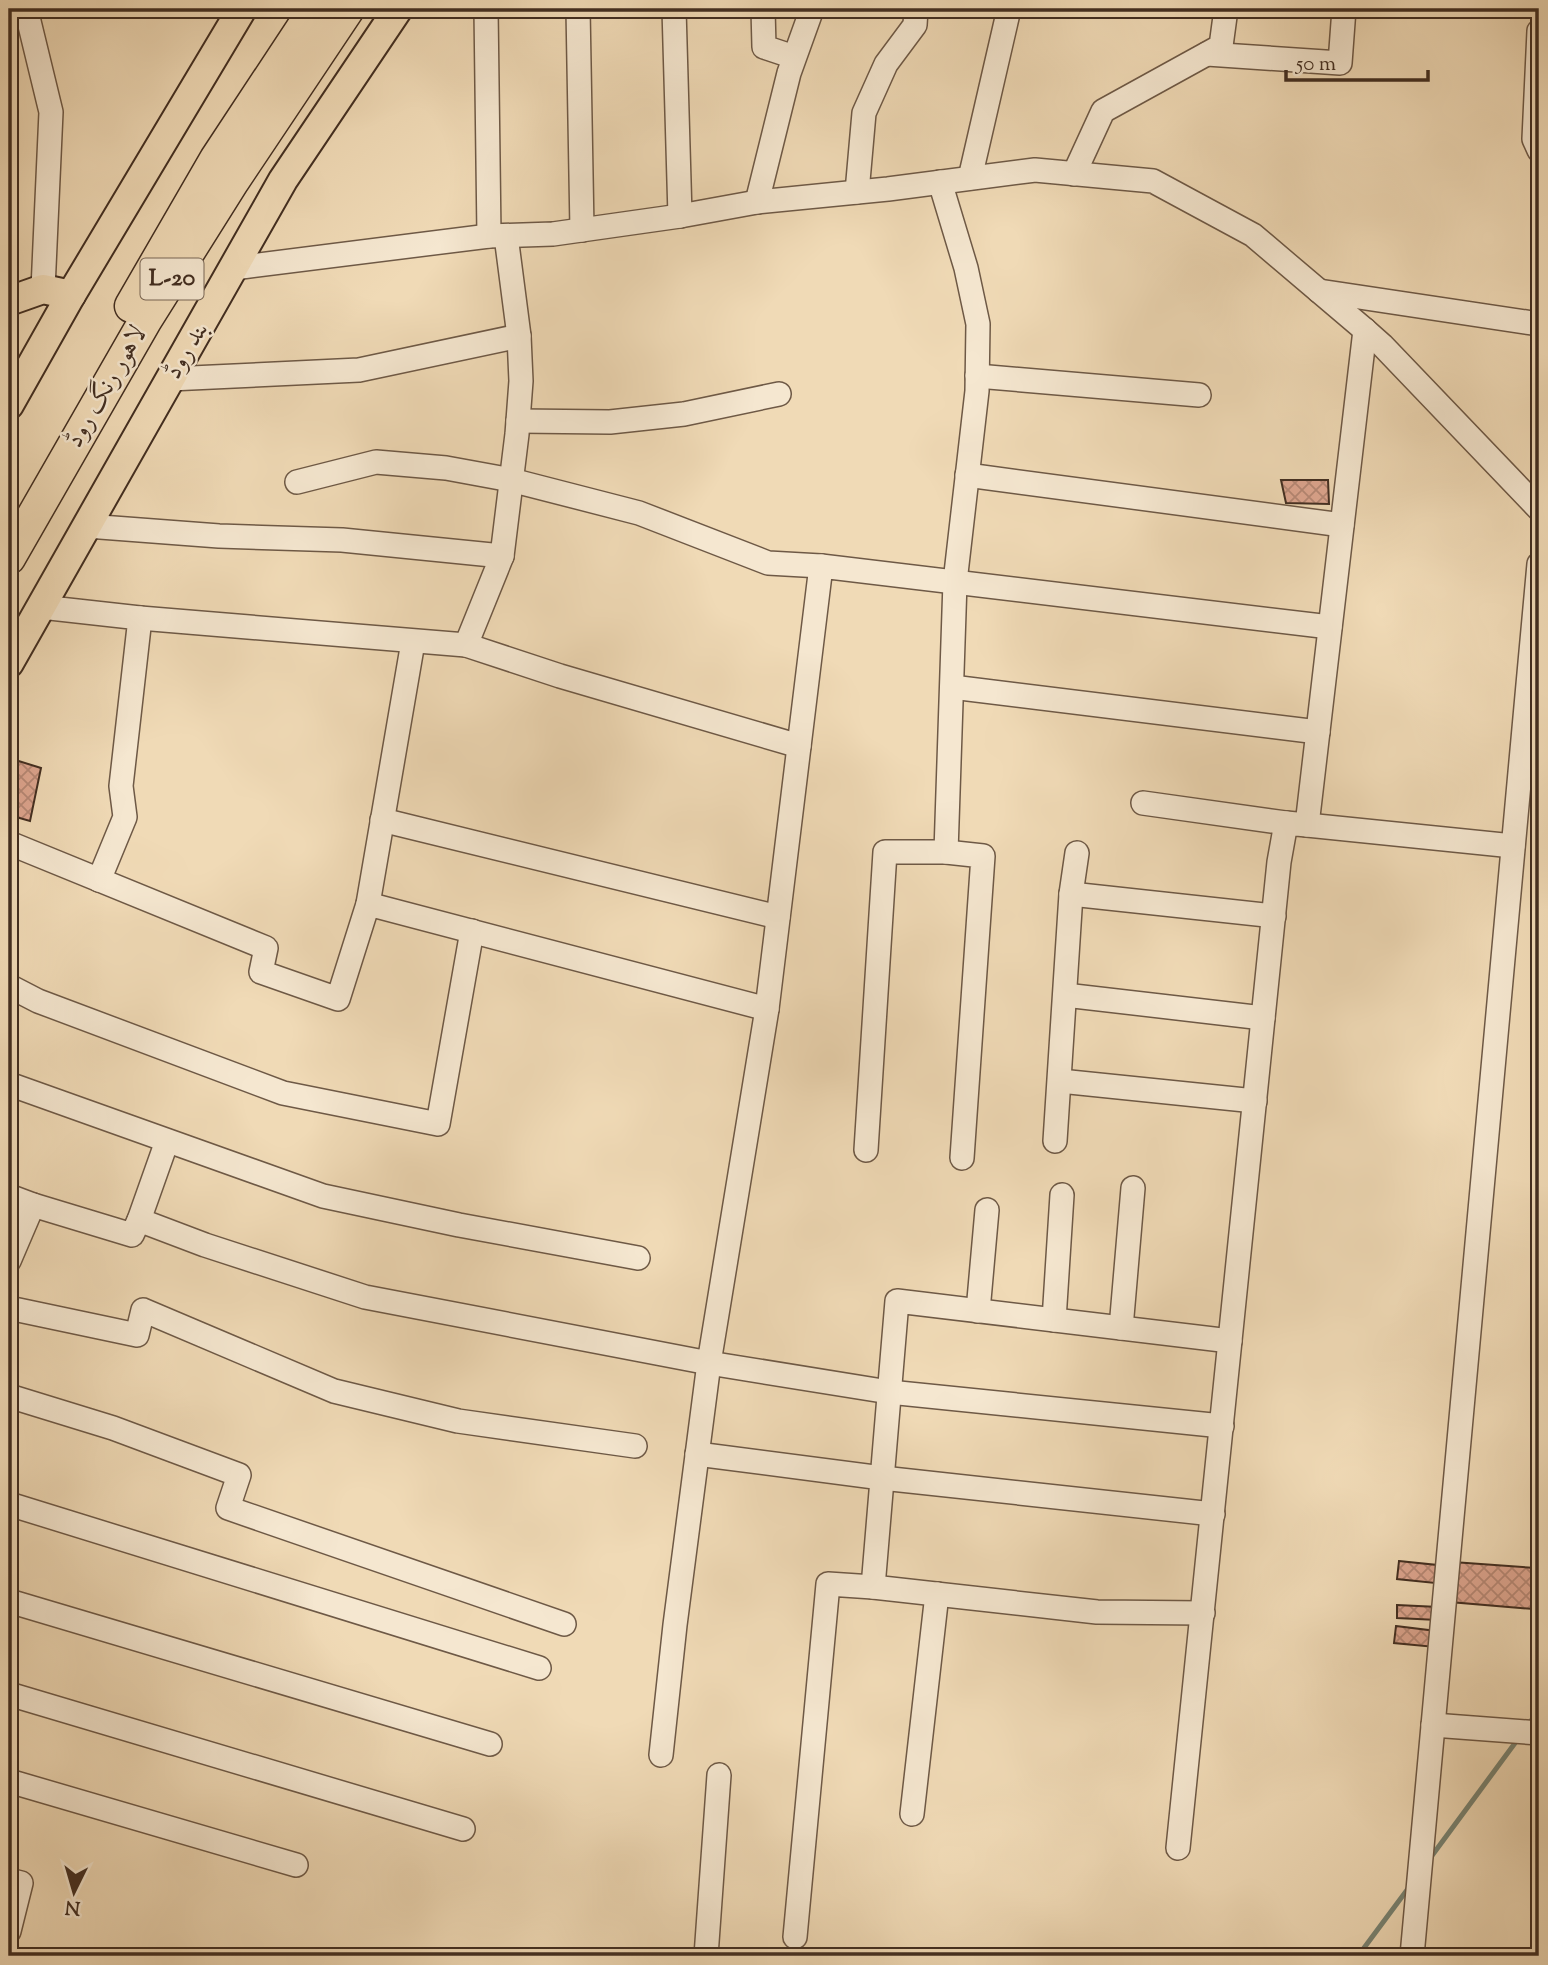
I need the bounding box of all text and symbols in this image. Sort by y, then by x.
scale bar [1286,38,1427,82]
text: 50 m [1295,50,1336,80]
road number: L-20 [140,258,204,300]
street label: بند روڈ [156,315,218,387]
street label: لاہور رنگ روڈ [57,319,157,455]
north arrow [38,1856,108,1926]
text: N [64,1892,81,1921]

